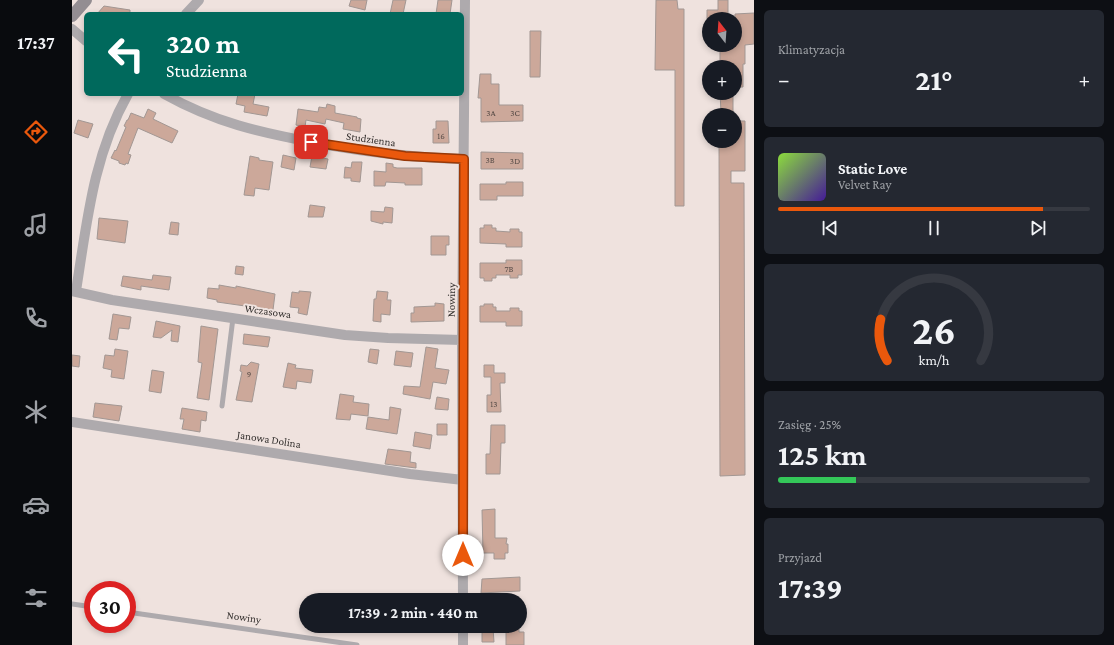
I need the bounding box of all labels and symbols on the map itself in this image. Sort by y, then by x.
north arrow [702,12,742,52]
house number: 3A [486,108,497,118]
house number: 3C [510,108,520,118]
pin [294,125,328,159]
street label: Studzienna [346,130,396,148]
house number: 16 [437,131,445,141]
house number: 3B [485,155,495,165]
house number: 3D [510,156,520,166]
house number: 7B [504,264,514,274]
street label: Nowiny [445,282,458,317]
street label: Wczasowa [244,302,292,320]
house number: 9 [247,369,252,379]
house number: 13 [490,399,498,409]
street label: Janowa Dolina [235,428,302,451]
position arrow [442,534,484,576]
speed limit sign: 30 [84,581,136,633]
street label: Nowiny [226,609,263,626]

